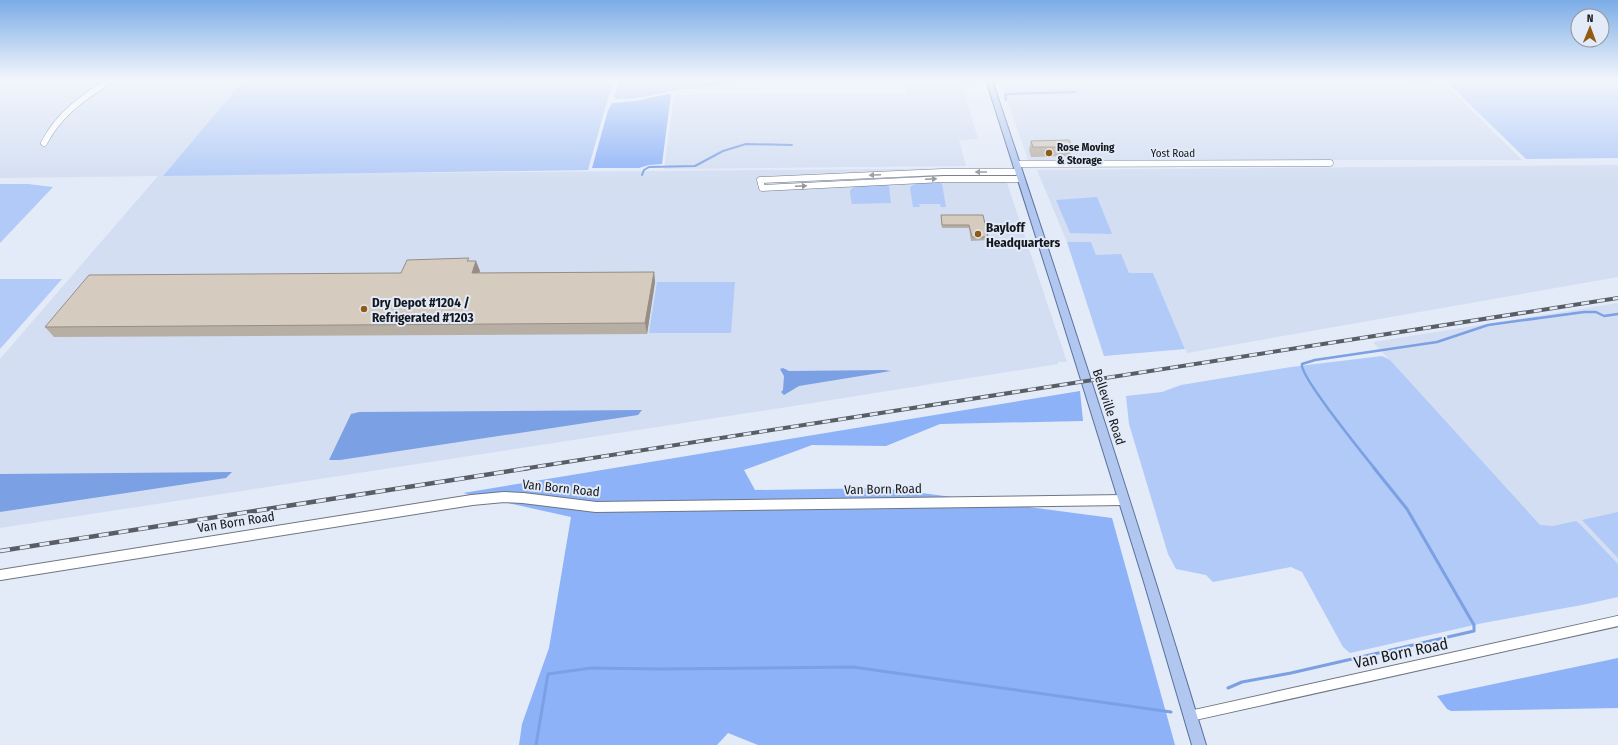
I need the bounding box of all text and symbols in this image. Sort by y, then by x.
north arrow [1570,8,1610,48]
text: N [1587,12,1594,25]
place label: Rose Moving & Storage [1057,141,1115,167]
street label: Yost Road [1151,147,1195,160]
marker: Rose Moving & Storage [1044,148,1054,158]
one-way arrow [974,169,987,175]
one-way arrow [868,172,881,178]
one-way arrow [925,176,937,183]
one-way arrow [795,183,808,189]
place label: Bayloff Headquarters [986,220,1060,250]
marker: Bayloff Headquarters [973,229,983,239]
place label: Dry Depot #1204 / Refrigerated #1203 [372,295,474,325]
marker: Dry Depot #1204 / Refrigerated #1203 [359,304,369,314]
street label: Belleville Road [1090,367,1128,447]
street label: Van Born Road [522,476,600,500]
street label: Van Born Road [844,481,922,497]
street label: Van Born Road [196,509,276,535]
street label: Van Born Road [1352,634,1450,672]

